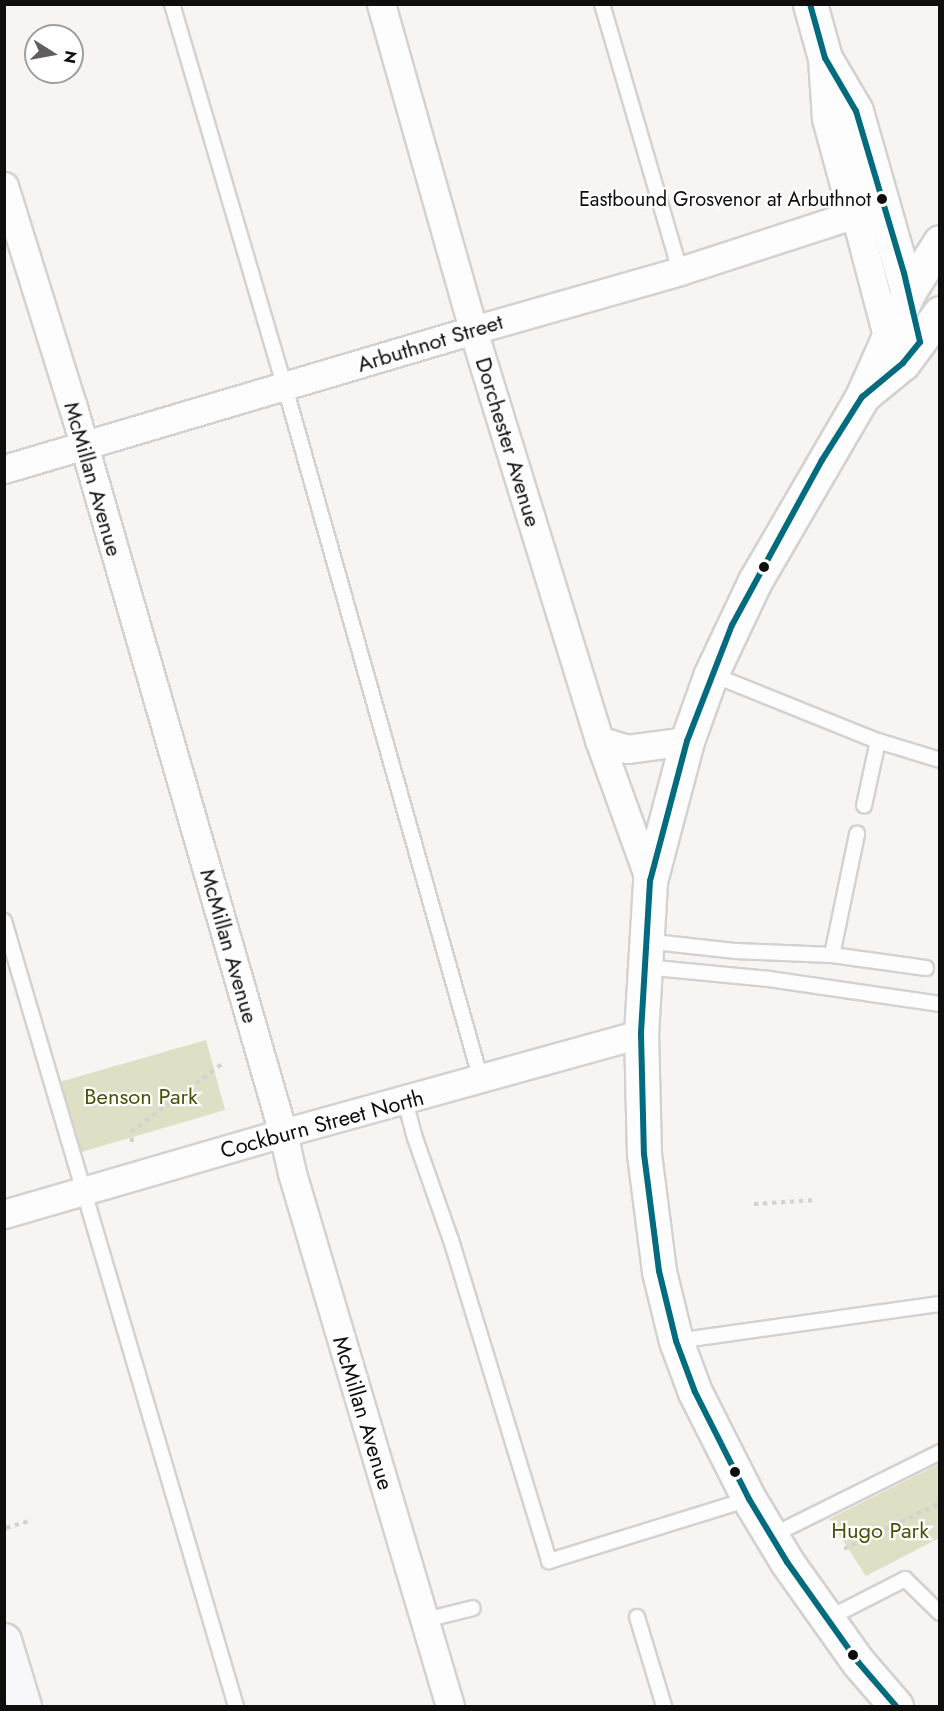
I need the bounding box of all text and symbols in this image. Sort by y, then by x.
north arrow [24,24,84,84]
text: N [58,49,83,66]
place label: Eastbound Grosvenor at Arbuthnot [579,187,871,211]
marker: Eastbound Grosvenor at Arbuthnot [876,193,888,205]
street label: Arbuthnot Street [354,308,506,378]
street label: Dorchester Avenue [470,354,546,530]
street label: McMillan Avenue [58,399,128,559]
unlabelled marker [758,561,770,573]
street label: McMillan Avenue [194,866,264,1026]
park label: Benson Park [84,1084,198,1110]
street label: Cockburn Street North [217,1084,427,1164]
street label: McMillan Avenue [327,1333,399,1493]
unlabelled marker [729,1466,741,1478]
park label: Hugo Park [831,1518,929,1544]
unlabelled marker [847,1649,859,1661]

